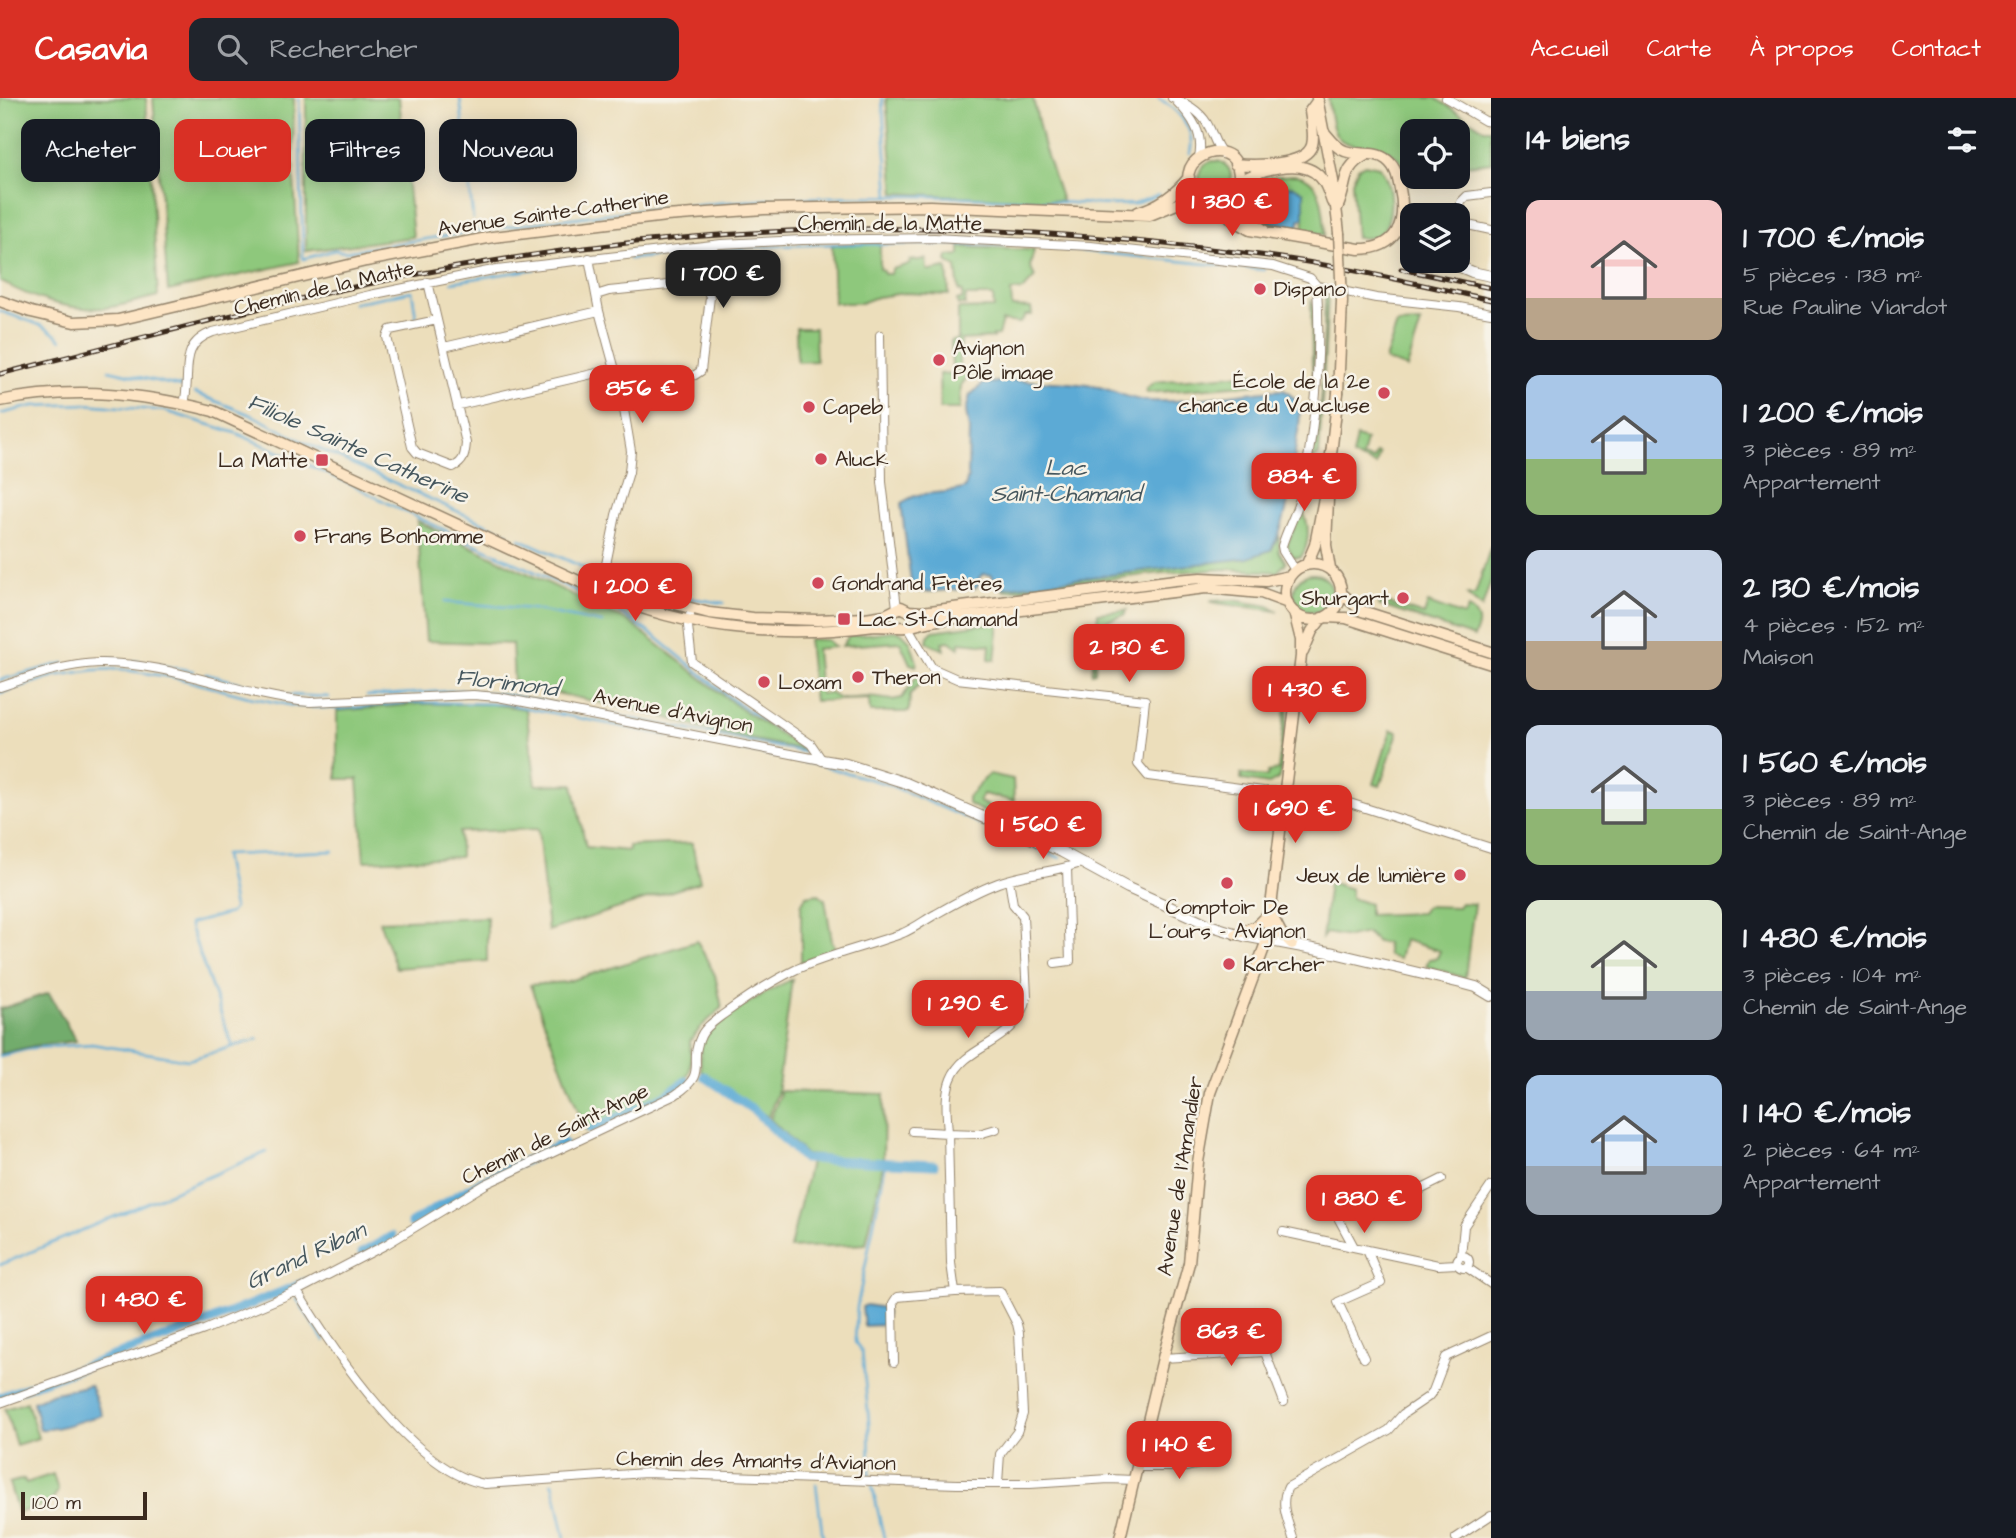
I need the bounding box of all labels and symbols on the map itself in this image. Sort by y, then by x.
pin: 1 380 € [1167,178,1297,238]
street label: Avenue Sainte-Catherine [435,182,671,244]
street label: Chemin de la Matte [798,209,982,238]
pin: 1 700 € [658,250,788,310]
street label: Chemin de la Matte [231,253,417,323]
place label: Dispano [1274,275,1346,305]
marker: Dispano [1252,281,1268,297]
place label: Avignon Pôle image [953,334,1054,389]
marker: Avignon Pôle image [931,352,947,368]
pin: 856 € [593,366,691,425]
place label: École de la 2e chance du Vaucluse [1179,367,1370,420]
marker: École de la 2e chance du Vaucluse [1376,385,1392,401]
water label: Filiole Sainte Catherine [243,386,475,513]
place label: Capeb [823,393,884,423]
marker: Capeb [801,399,817,415]
place label: Aluck [835,445,889,474]
place label: La Matte [218,446,308,475]
marker: Aluck [813,451,829,467]
marker: La Matte [314,452,330,468]
water label: Lac Saint-Chamand [991,452,1145,510]
pin: 884 € [1255,454,1353,513]
place label: Frans Bonhomme [314,522,484,551]
marker: Frans Bonhomme [292,528,308,544]
pin: 1 200 € [570,564,700,623]
place label: Gondrand Frères [832,569,1003,598]
marker: Gondrand Frères [810,575,826,591]
place label: Shurgart [1301,584,1390,615]
marker: Shurgart [1395,590,1411,606]
place label: Lac St-Chamand [858,605,1018,634]
marker: Lac St-Chamand [836,611,852,627]
pin: 2 130 € [1064,624,1194,684]
water label: Florimond [454,661,564,706]
place label: Theron [872,663,941,692]
pin: 1 430 € [1244,666,1374,726]
place label: Loxam [778,668,842,697]
marker: Theron [850,669,866,685]
marker: Loxam [756,674,772,690]
street label: Avenue d'Avignon [590,681,755,743]
pin: 1 690 € [1230,786,1360,845]
pin: 1 560 € [978,802,1108,861]
place label: Jeux de lumière [1296,861,1446,890]
marker: Jeux de lumière [1452,867,1468,883]
marker: Comptoir De L'ours - Avignon [1219,875,1235,891]
place label: Comptoir De L'ours - Avignon [1148,893,1306,948]
place label: Karcher [1243,950,1325,979]
marker: Karcher [1221,956,1237,972]
pin: 1 290 € [903,981,1033,1040]
street label: Avenue de l'Amandier [1150,1074,1210,1278]
street label: Chemin de Saint-Ange [457,1076,654,1194]
pin: 1 880 € [1299,1176,1429,1235]
water label: Grand Riban [241,1213,373,1298]
pin: 1 480 € [79,1276,209,1336]
pin: 863 € [1182,1308,1280,1368]
pin: 1 140 € [1114,1422,1244,1481]
street label: Chemin des Amants d'Avignon [616,1444,896,1480]
scale bar [21,1489,147,1521]

